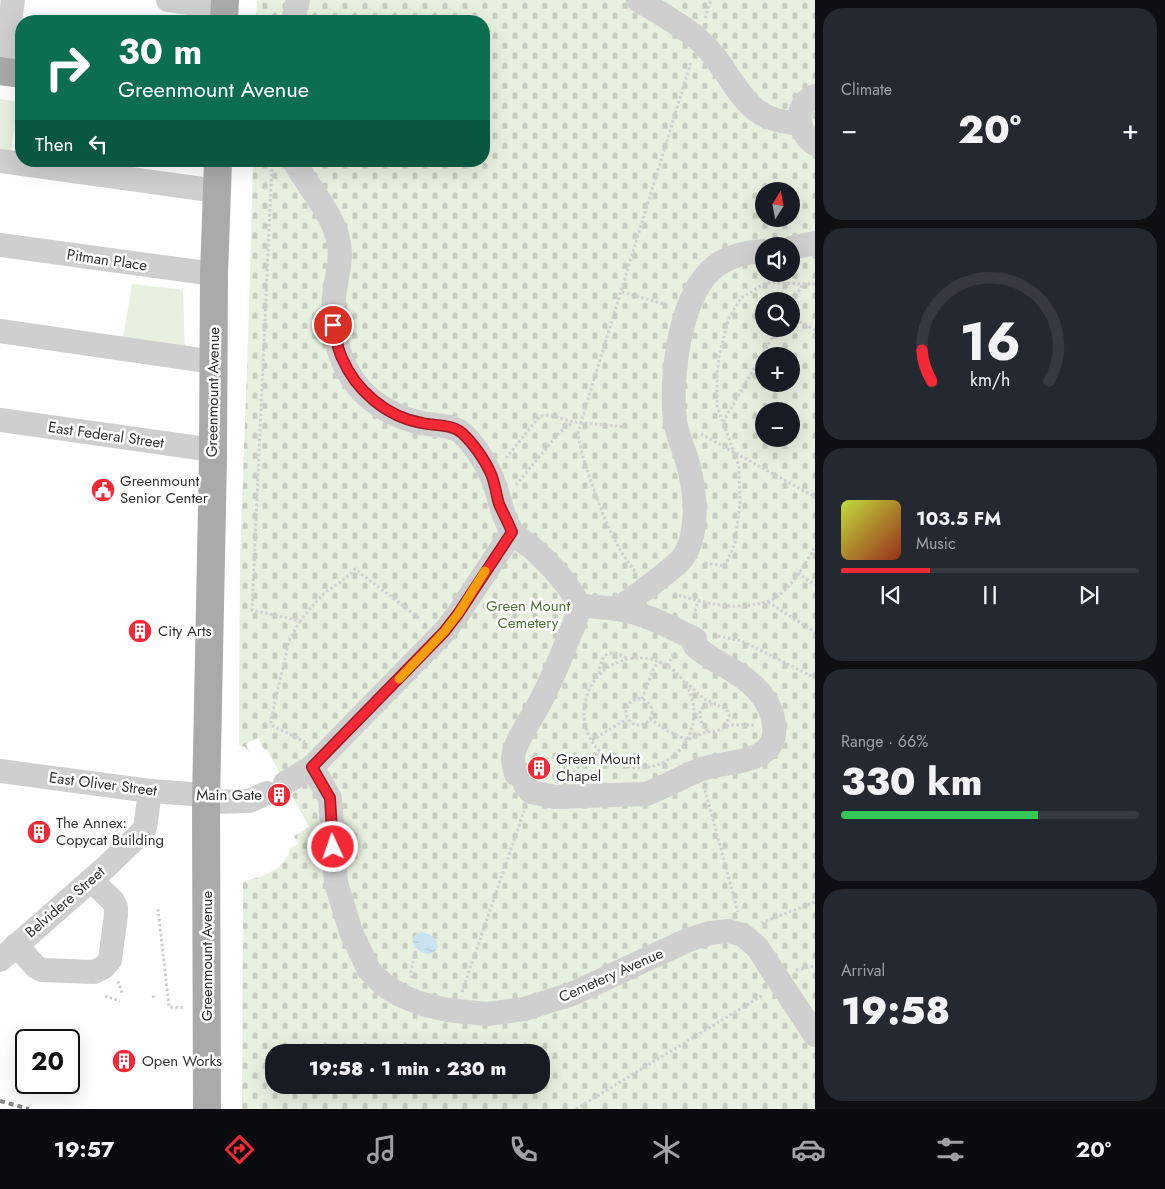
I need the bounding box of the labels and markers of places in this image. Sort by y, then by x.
pin [312,304,354,346]
place label: Greenmount Senior Center [120,470,209,509]
public building icon: Greenmount Senior Center [90,477,116,503]
building icon: City Arts [127,618,153,644]
place label: City Arts [158,620,212,642]
place label: Green Mount Chapel [556,748,640,787]
building icon: Green Mount Chapel [526,755,552,781]
building icon: Main Gate [266,782,292,808]
place label: Main Gate [196,784,262,806]
place label: The Annex: Copycat Building [56,812,164,851]
building icon: The Annex: Copycat Building [26,819,52,845]
building icon: Open Works [111,1048,137,1074]
place label: Open Works [142,1050,222,1072]

